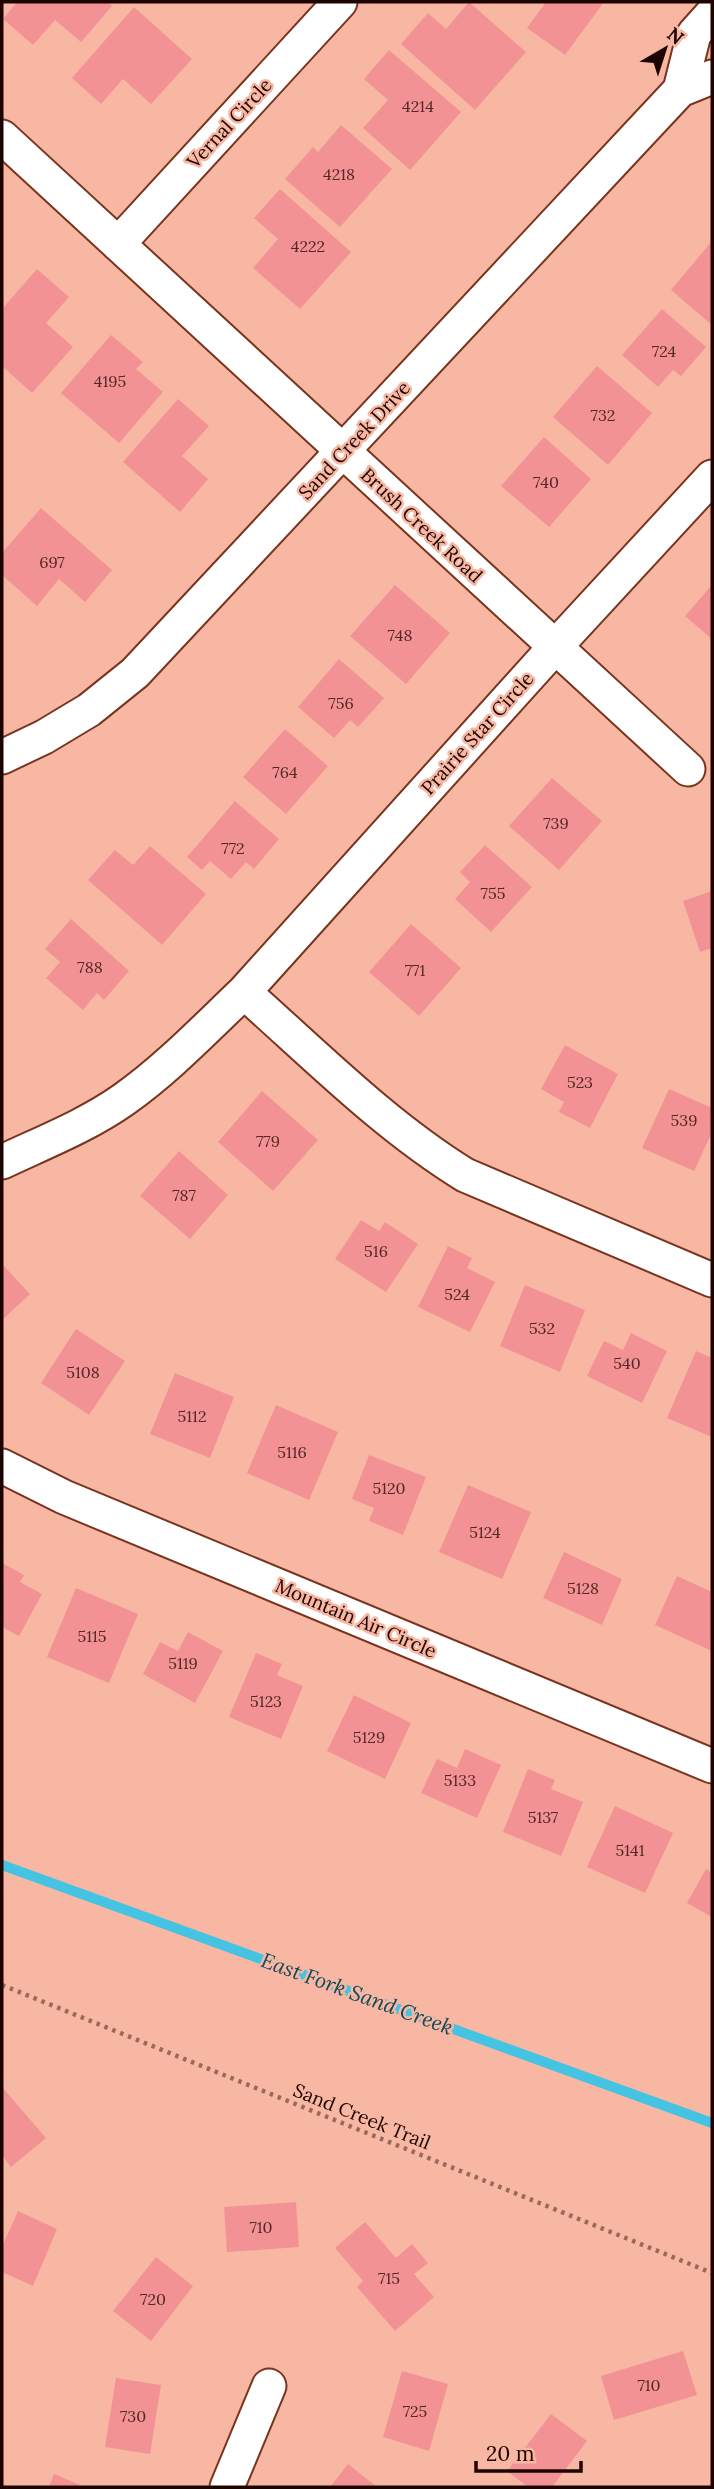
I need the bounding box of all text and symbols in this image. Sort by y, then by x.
north arrow [630,14,700,84]
text: N [662,22,689,50]
street label: Vernal Circle [181,73,277,174]
house number: 4214 [402,96,434,116]
house number: 4218 [323,164,355,184]
house number: 4222 [291,236,325,256]
house number: 724 [652,341,676,361]
house number: 4195 [94,371,126,391]
street label: Sand Creek Drive [293,376,415,504]
house number: 732 [591,405,615,425]
street label: Brush Creek Road [356,462,488,588]
house number: 740 [533,472,559,492]
house number: 697 [39,552,65,572]
house number: 748 [388,625,412,645]
street label: Prairie Star Circle [416,667,538,799]
house number: 756 [328,693,354,713]
house number: 764 [272,762,298,782]
house number: 739 [543,813,569,833]
house number: 772 [221,838,245,858]
house number: 755 [481,883,505,903]
house number: 788 [77,957,103,977]
house number: 771 [405,960,425,980]
house number: 523 [567,1072,593,1092]
house number: 539 [671,1110,697,1130]
house number: 779 [256,1131,280,1151]
house number: 787 [172,1185,196,1205]
house number: 516 [364,1241,388,1261]
house number: 524 [444,1284,470,1304]
house number: 532 [529,1318,555,1338]
house number: 540 [613,1353,641,1373]
house number: 5108 [66,1362,100,1382]
house number: 5112 [178,1406,206,1426]
house number: 5116 [277,1442,307,1462]
house number: 5120 [372,1478,406,1498]
house number: 5124 [469,1522,501,1542]
street label: Mountain Air Circle [272,1573,440,1663]
house number: 5128 [567,1578,599,1598]
house number: 5115 [77,1626,107,1646]
house number: 5119 [168,1653,198,1673]
house number: 5123 [250,1691,282,1711]
house number: 5129 [353,1727,385,1747]
house number: 5133 [444,1770,476,1790]
house number: 5137 [528,1807,559,1827]
house number: 5141 [615,1840,645,1860]
water label: East Fork Sand Creek [257,1946,457,2041]
street label: Sand Creek Trail [290,2078,434,2154]
house number: 710 [249,2217,273,2237]
house number: 715 [378,2268,400,2288]
house number: 720 [140,2289,166,2309]
house number: 710 [637,2375,661,2395]
house number: 725 [403,2401,427,2421]
house number: 730 [120,2406,146,2426]
scale bar [476,2430,581,2474]
text: 20 m [486,2440,535,2467]

